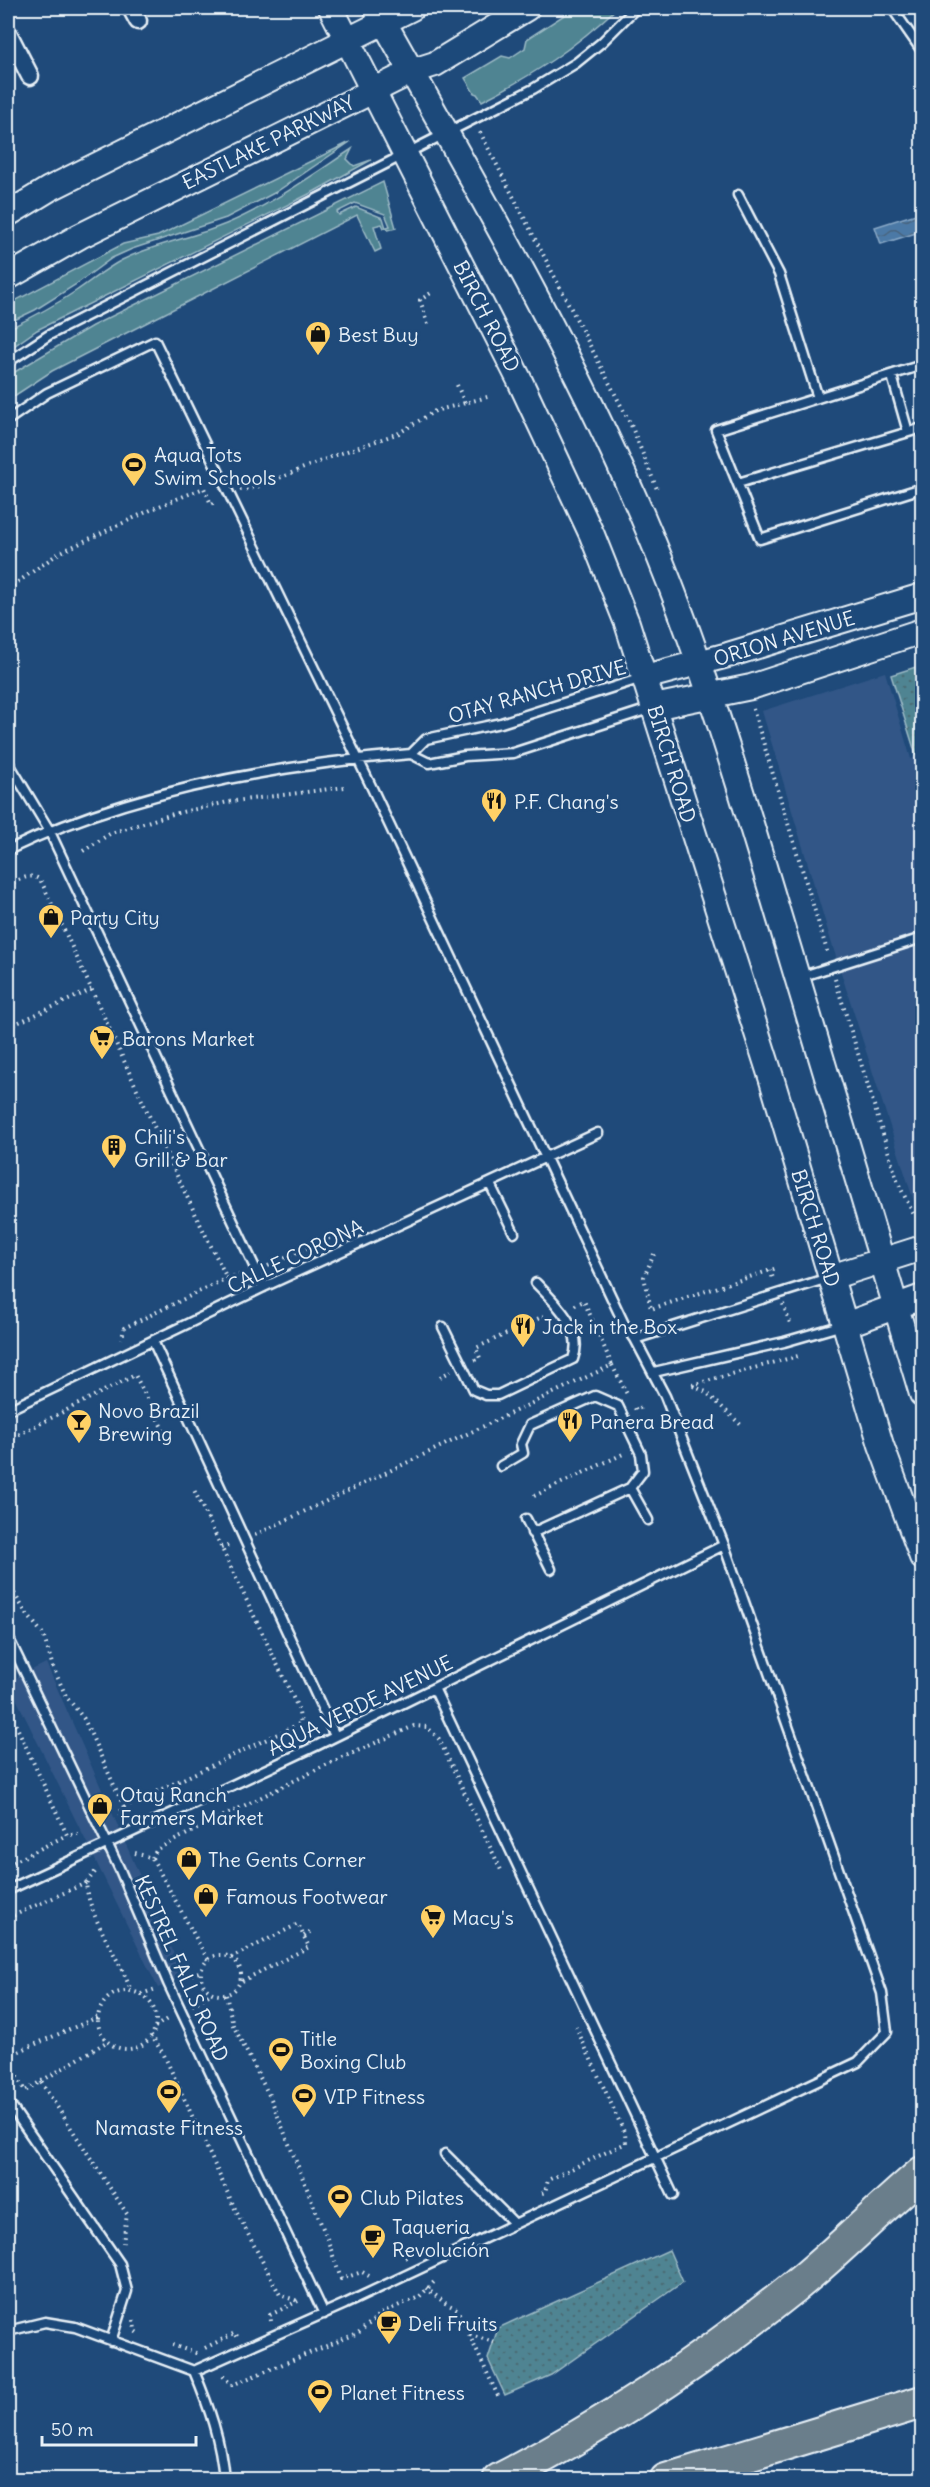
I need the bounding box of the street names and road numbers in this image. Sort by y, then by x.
street label: EASTLAKE PARKWAY [178,89,358,195]
street label: BIRCH ROAD [448,256,526,376]
street label: ORION AVENUE [710,605,858,671]
street label: OTAY RANCH DRIVE [445,654,629,728]
street label: BIRCH ROAD [642,702,702,826]
street label: BIRCH ROAD [786,1166,846,1290]
street label: CALLE CORONA [223,1213,367,1298]
street label: AQUA VERDE AVENUE [263,1649,457,1761]
street label: KESTREL FALLS ROAD [130,1871,234,2065]

